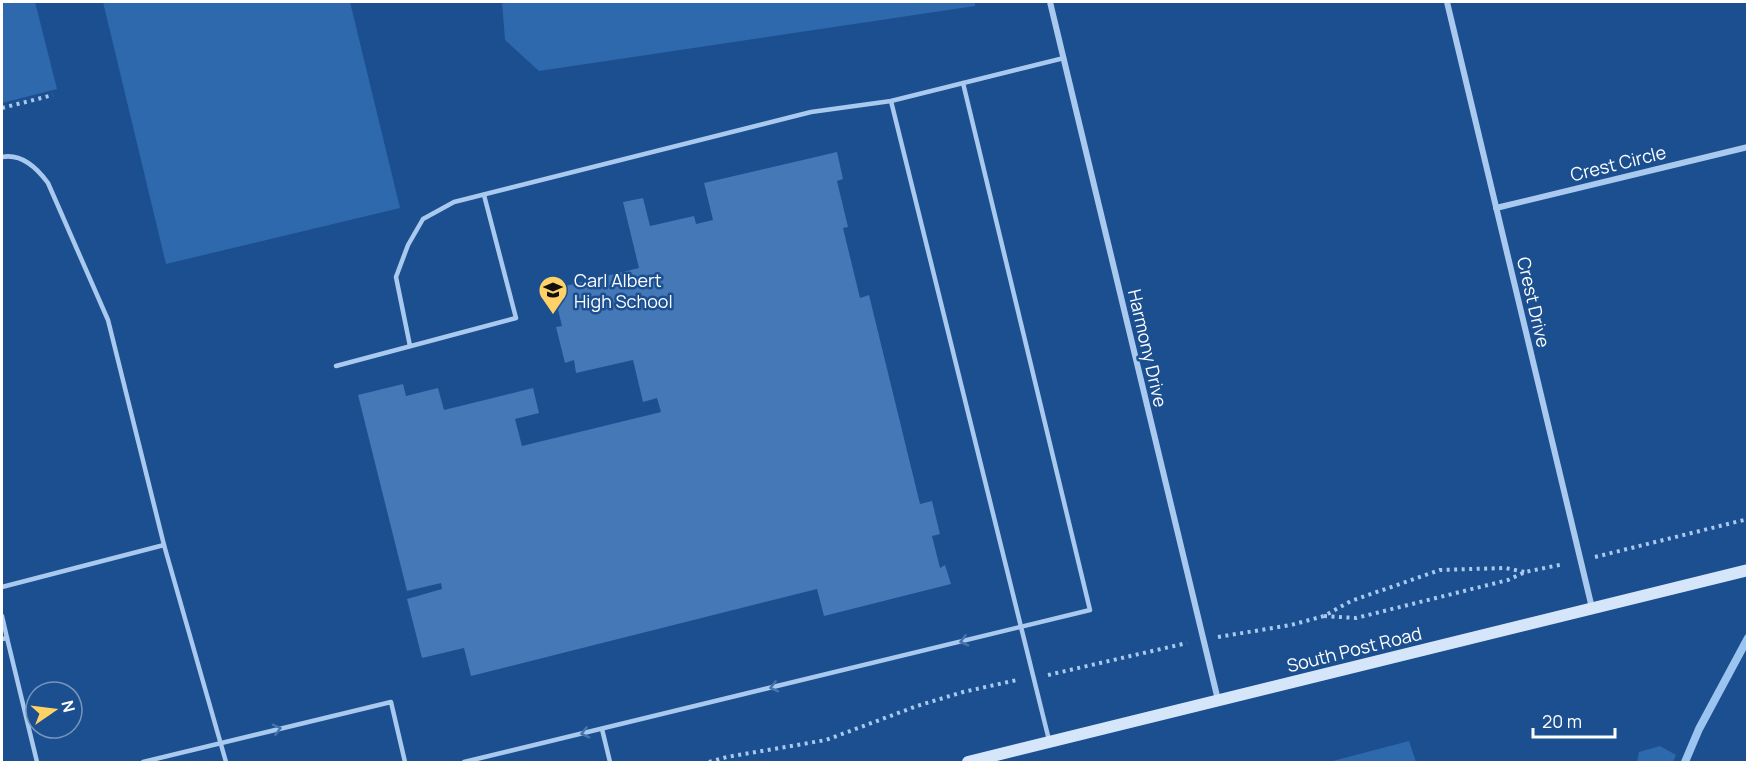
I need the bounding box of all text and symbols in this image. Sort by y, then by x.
street label: Crest Circle [1568,140,1668,186]
street label: Crest Drive [1512,254,1556,350]
place label: Carl Albert High School [574,268,673,313]
school or university icon: Carl Albert High School [537,274,569,316]
street label: Harmony Drive [1123,287,1173,409]
street label: South Post Road [1284,621,1424,677]
one-way arrow [959,634,969,647]
north arrow [24,680,84,740]
one-way arrow [769,680,779,693]
text: N [56,698,81,715]
scale bar [1533,701,1616,739]
text: 20 m [1542,709,1582,733]
one-way arrow [272,723,282,736]
one-way arrow [580,726,590,739]

